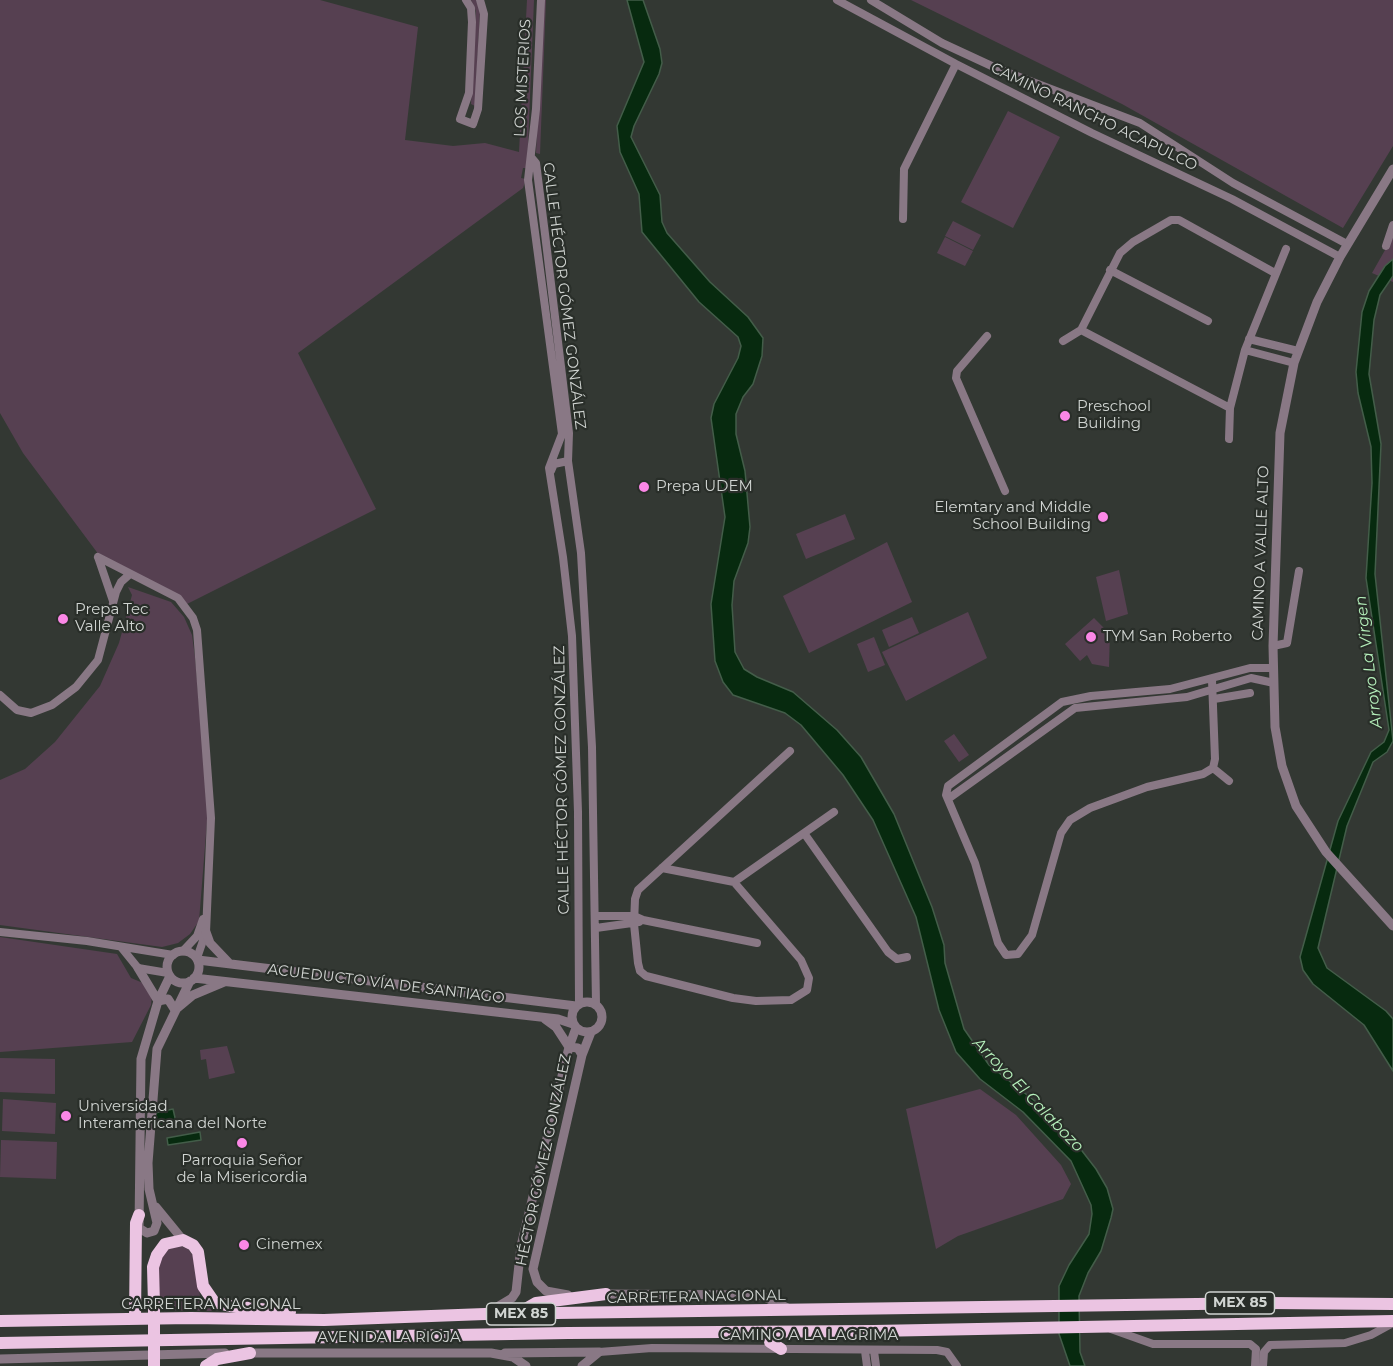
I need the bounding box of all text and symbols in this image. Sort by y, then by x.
street label: LOS MISTERIOS [511,19,535,137]
street label: CAMINO RANCHO ACAPULCO [988,59,1200,175]
street label: CALLE HÉCTOR GÓMEZ GONZÁLEZ [539,161,589,431]
place label: Preschool Building [1077,398,1151,433]
marker: Preschool Building [1058,409,1072,423]
street label: CAMINO A VALLE ALTO [1249,465,1273,641]
place label: Prepa UDEM [656,478,753,496]
marker: Prepa UDEM [637,480,651,494]
place label: Elemtary and Middle School Building [934,499,1091,534]
marker: Elemtary and Middle School Building [1096,510,1110,524]
water label: Arroyo La Virgen [1351,595,1387,729]
place label: Prepa Tec Valle Alto [75,601,149,636]
marker: Prepa Tec Valle Alto [56,612,70,626]
place label: TYM San Roberto [1103,628,1232,646]
marker: TYM San Roberto [1084,630,1098,644]
street label: CALLE HÉCTOR GÓMEZ GONZÁLEZ [551,645,573,915]
street label: ACUEDUCTO VÍA DE SANTIAGO [266,961,506,1007]
water label: Arroyo El Calabozo [968,1034,1088,1156]
street label: HÉCTOR GÓMEZ GONZÁLEZ [513,1052,575,1268]
place label: Universidad Interamericana del Norte [78,1098,267,1133]
marker: Universidad Interamericana del Norte [59,1109,73,1123]
marker: Parroquia Señor de la Misericordia [235,1136,249,1150]
place label: Parroquia Señor de la Misericordia [176,1152,308,1187]
place label: Cinemex [256,1236,323,1254]
marker: Cinemex [237,1238,251,1252]
street label: CARRETERA NACIONAL [606,1286,786,1308]
road number: MEX 85 [1206,1292,1274,1314]
street label: CARRETERA NACIONAL [121,1296,301,1314]
road number: MEX 85 [486,1303,556,1325]
street label: CAMINO A LA LAGRIMA [720,1327,898,1345]
street label: AVENIDA LA RIOJA [317,1329,461,1347]

